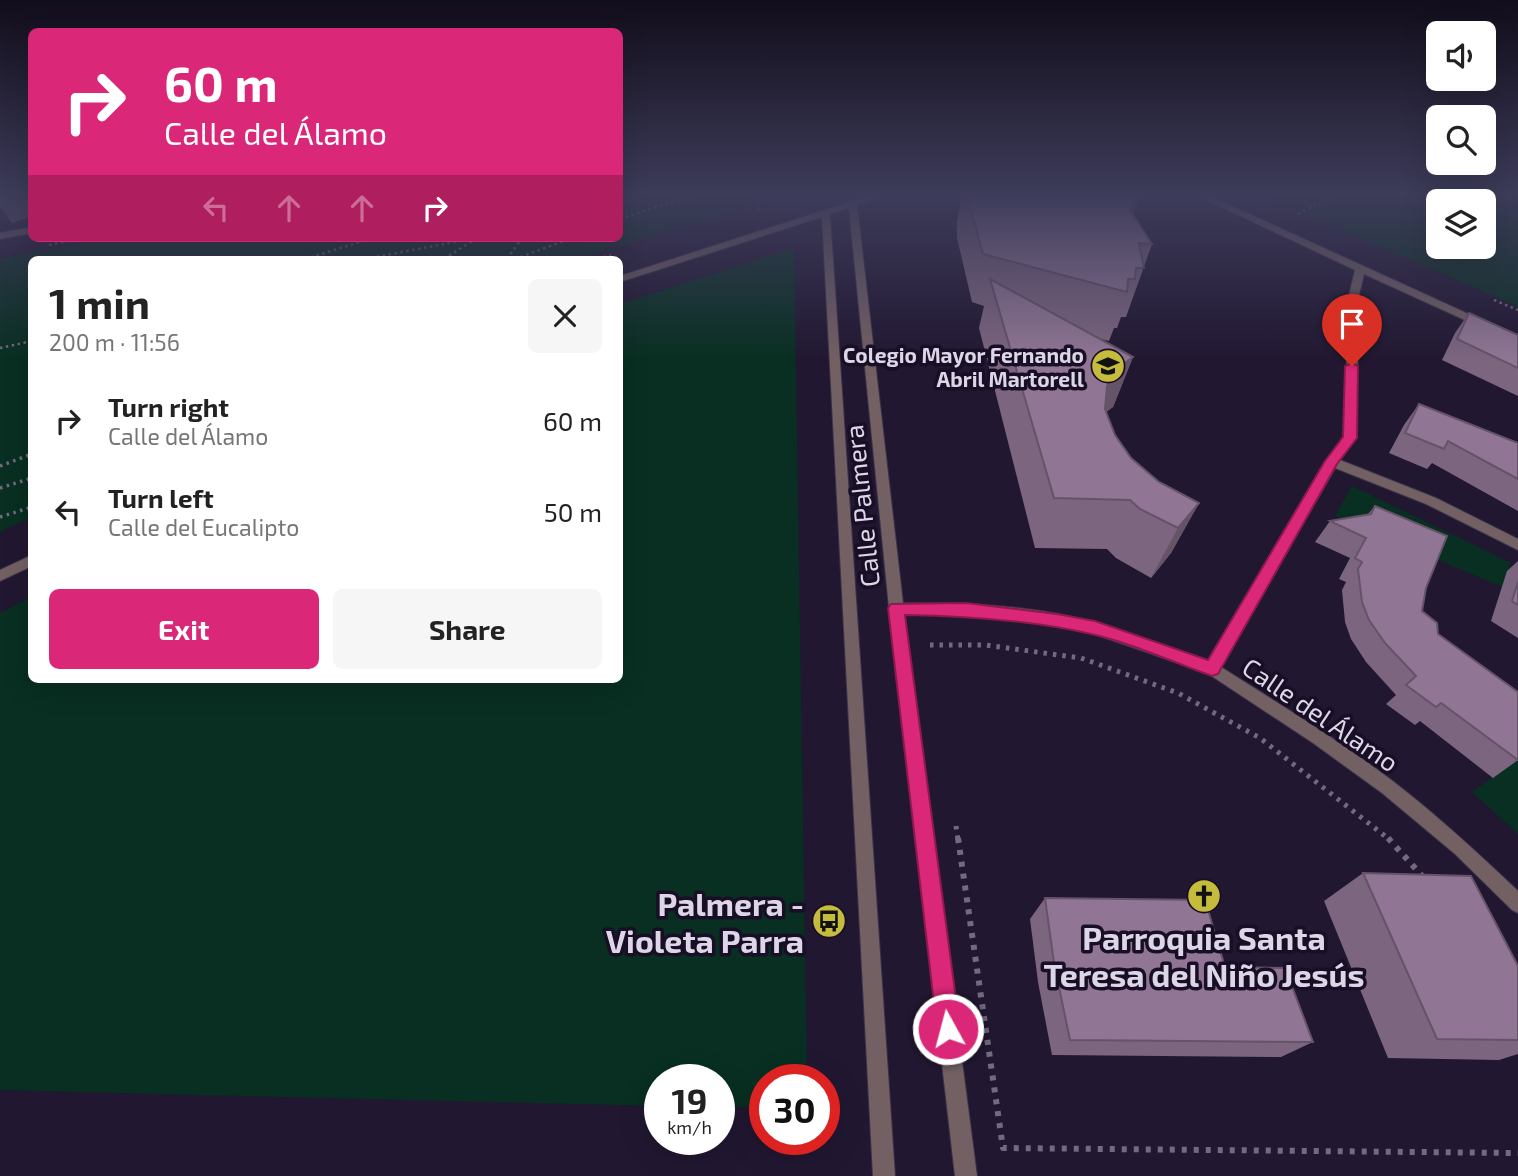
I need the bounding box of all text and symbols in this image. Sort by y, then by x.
map controls [1426,21,1496,259]
button: sound [1426,21,1496,91]
text: 60 m [164,53,278,112]
icon: right [49,56,140,147]
button: search [1426,105,1496,175]
text: Calle del Álamo [164,113,387,151]
icon: left [197,189,235,227]
icon: ahead [270,189,308,227]
icon: ahead [343,189,381,227]
icon: right [416,189,454,227]
button: layers [1426,189,1496,259]
text: 1 min [49,277,150,327]
button: close [528,279,602,353]
pin [1322,294,1382,366]
icon: arrive [1333,305,1371,343]
text: 200 m · 11:56 [49,328,180,356]
place label: Colegio Mayor Fernando Abril Martorell [843,342,1084,391]
school or university icon: Colegio Mayor Fernando Abril Martorell [1089,347,1127,385]
text: Turn right [108,391,229,422]
icon: right [49,402,87,440]
text: 60 m [543,405,602,436]
text: Calle del Álamo [108,422,268,450]
street label: Calle Palmera [837,423,885,589]
text: Turn left [108,482,214,513]
icon: left [49,493,87,531]
text: 50 m [544,496,602,527]
text: Calle del Eucalipto [108,513,299,541]
button: Exit [49,589,319,669]
button: Share [333,589,602,669]
street label: Calle del Álamo [1237,651,1405,777]
church icon: Parroquia Santa Teresa del Niño Jesús [1185,877,1223,915]
place label: Palmera - Violeta Parra [606,884,804,959]
bus stop icon: Palmera - Violeta Parra [810,902,848,940]
place label: Parroquia Santa Teresa del Niño Jesús [1044,918,1364,993]
position arrow [911,992,985,1066]
speed limit sign: 30 [749,1064,840,1155]
text: 19 [672,1079,707,1121]
text: km/h [667,1116,712,1138]

